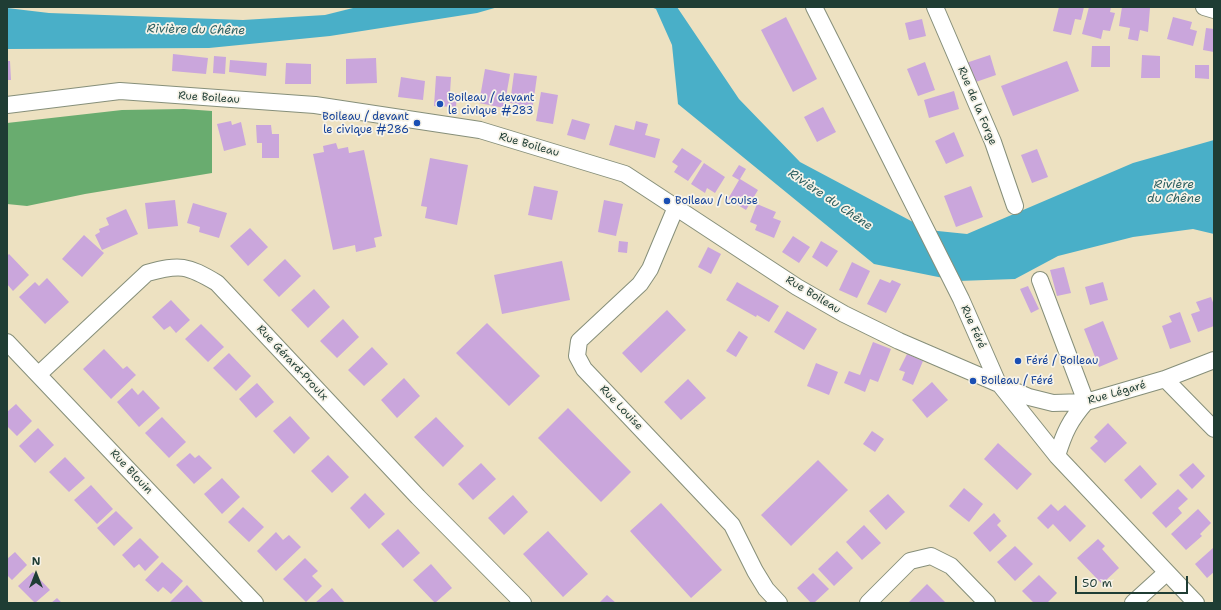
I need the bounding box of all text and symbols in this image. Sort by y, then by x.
water label: Rivière du Chêne [147,22,245,38]
street label: Rue de la Forge [954,65,1000,147]
street label: Rue Boileau [178,89,240,107]
place label: Boileau / devant le civique #283 [448,91,535,117]
marker: Boileau / devant le civique #283 [435,99,445,109]
place label: Boileau / devant le civique #286 [322,110,409,136]
marker: Boileau / devant le civique #286 [412,118,422,128]
street label: Rue Boileau [497,130,561,160]
water label: Rivière du Chêne [785,167,875,233]
water label: Rivière du Chêne [1147,178,1201,206]
place label: Boileau / Louise [675,194,758,208]
marker: Boileau / Louise [662,196,672,206]
street label: Rue Boileau [783,273,843,317]
street label: Rue Féré [958,303,988,351]
street label: Rue Gérard-Proulx [254,323,330,403]
place label: Féré / Boileau [1026,354,1098,368]
marker: Féré / Boileau [1013,356,1023,366]
place label: Boileau / Féré [981,374,1053,388]
marker: Boileau / Féré [968,376,978,386]
street label: Rue Légaré [1086,378,1148,408]
street label: Rue Louise [597,383,645,433]
street label: Rue Blouin [107,447,155,497]
north arrow [16,554,56,594]
text: N [32,554,40,569]
scale bar [1077,568,1190,594]
text: 50 m [1082,575,1112,591]

